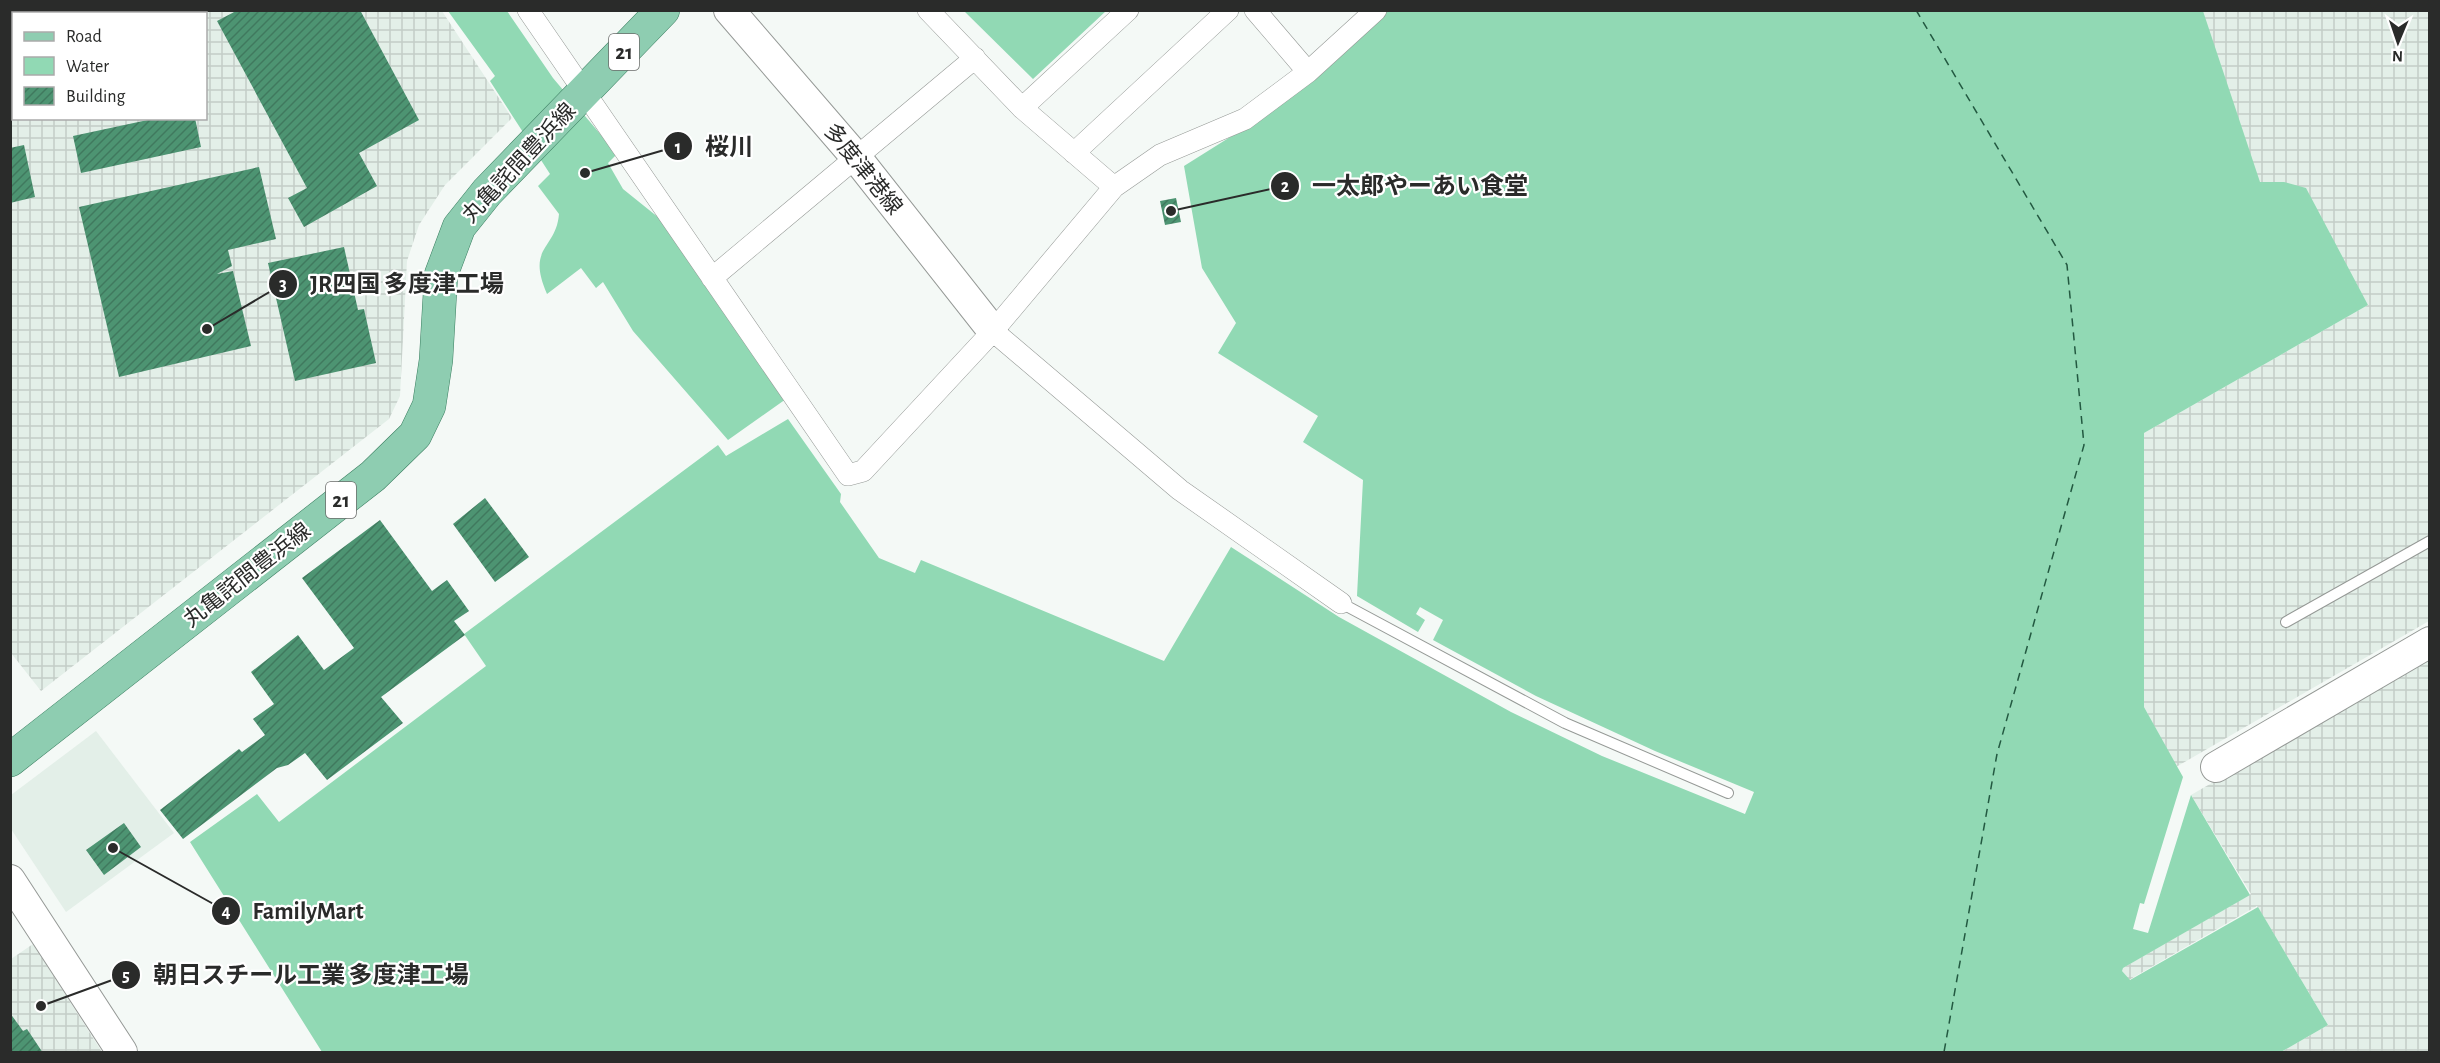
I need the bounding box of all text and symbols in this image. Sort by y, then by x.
legend [12,12,207,120]
north arrow [2368,12,2428,72]
text: Road [66,28,102,46]
road number: 21 [609,34,639,70]
text: N [2392,48,2403,64]
text: Water [66,58,109,76]
text: Building [66,88,126,106]
street label: 丸亀詫間豊浜線 [458,98,580,227]
street label: 多度津港線 [820,119,907,219]
callout: 桜川 [663,125,765,167]
text: 桜川 [705,134,753,160]
text: 1 [675,139,681,157]
callout: 一太郎やーあい食堂 [1270,165,1540,207]
text: 一太郎やーあい食堂 [1312,173,1528,199]
text: 2 [1281,178,1290,196]
callout: JR四国 多度津工場 [268,263,516,305]
text: JR四国 多度津工場 [310,271,504,297]
text: 3 [279,276,287,294]
road number: 21 [326,482,356,518]
street label: 丸亀詫間豊浜線 [179,518,314,631]
callout: FamilyMart [211,890,376,932]
text: FamilyMart [253,900,364,924]
text: 4 [221,903,231,921]
callout: 朝日スチール工業 多度津工場 [111,954,480,996]
text: 朝日スチール工業 多度津工場 [153,962,469,988]
text: 5 [122,967,130,985]

